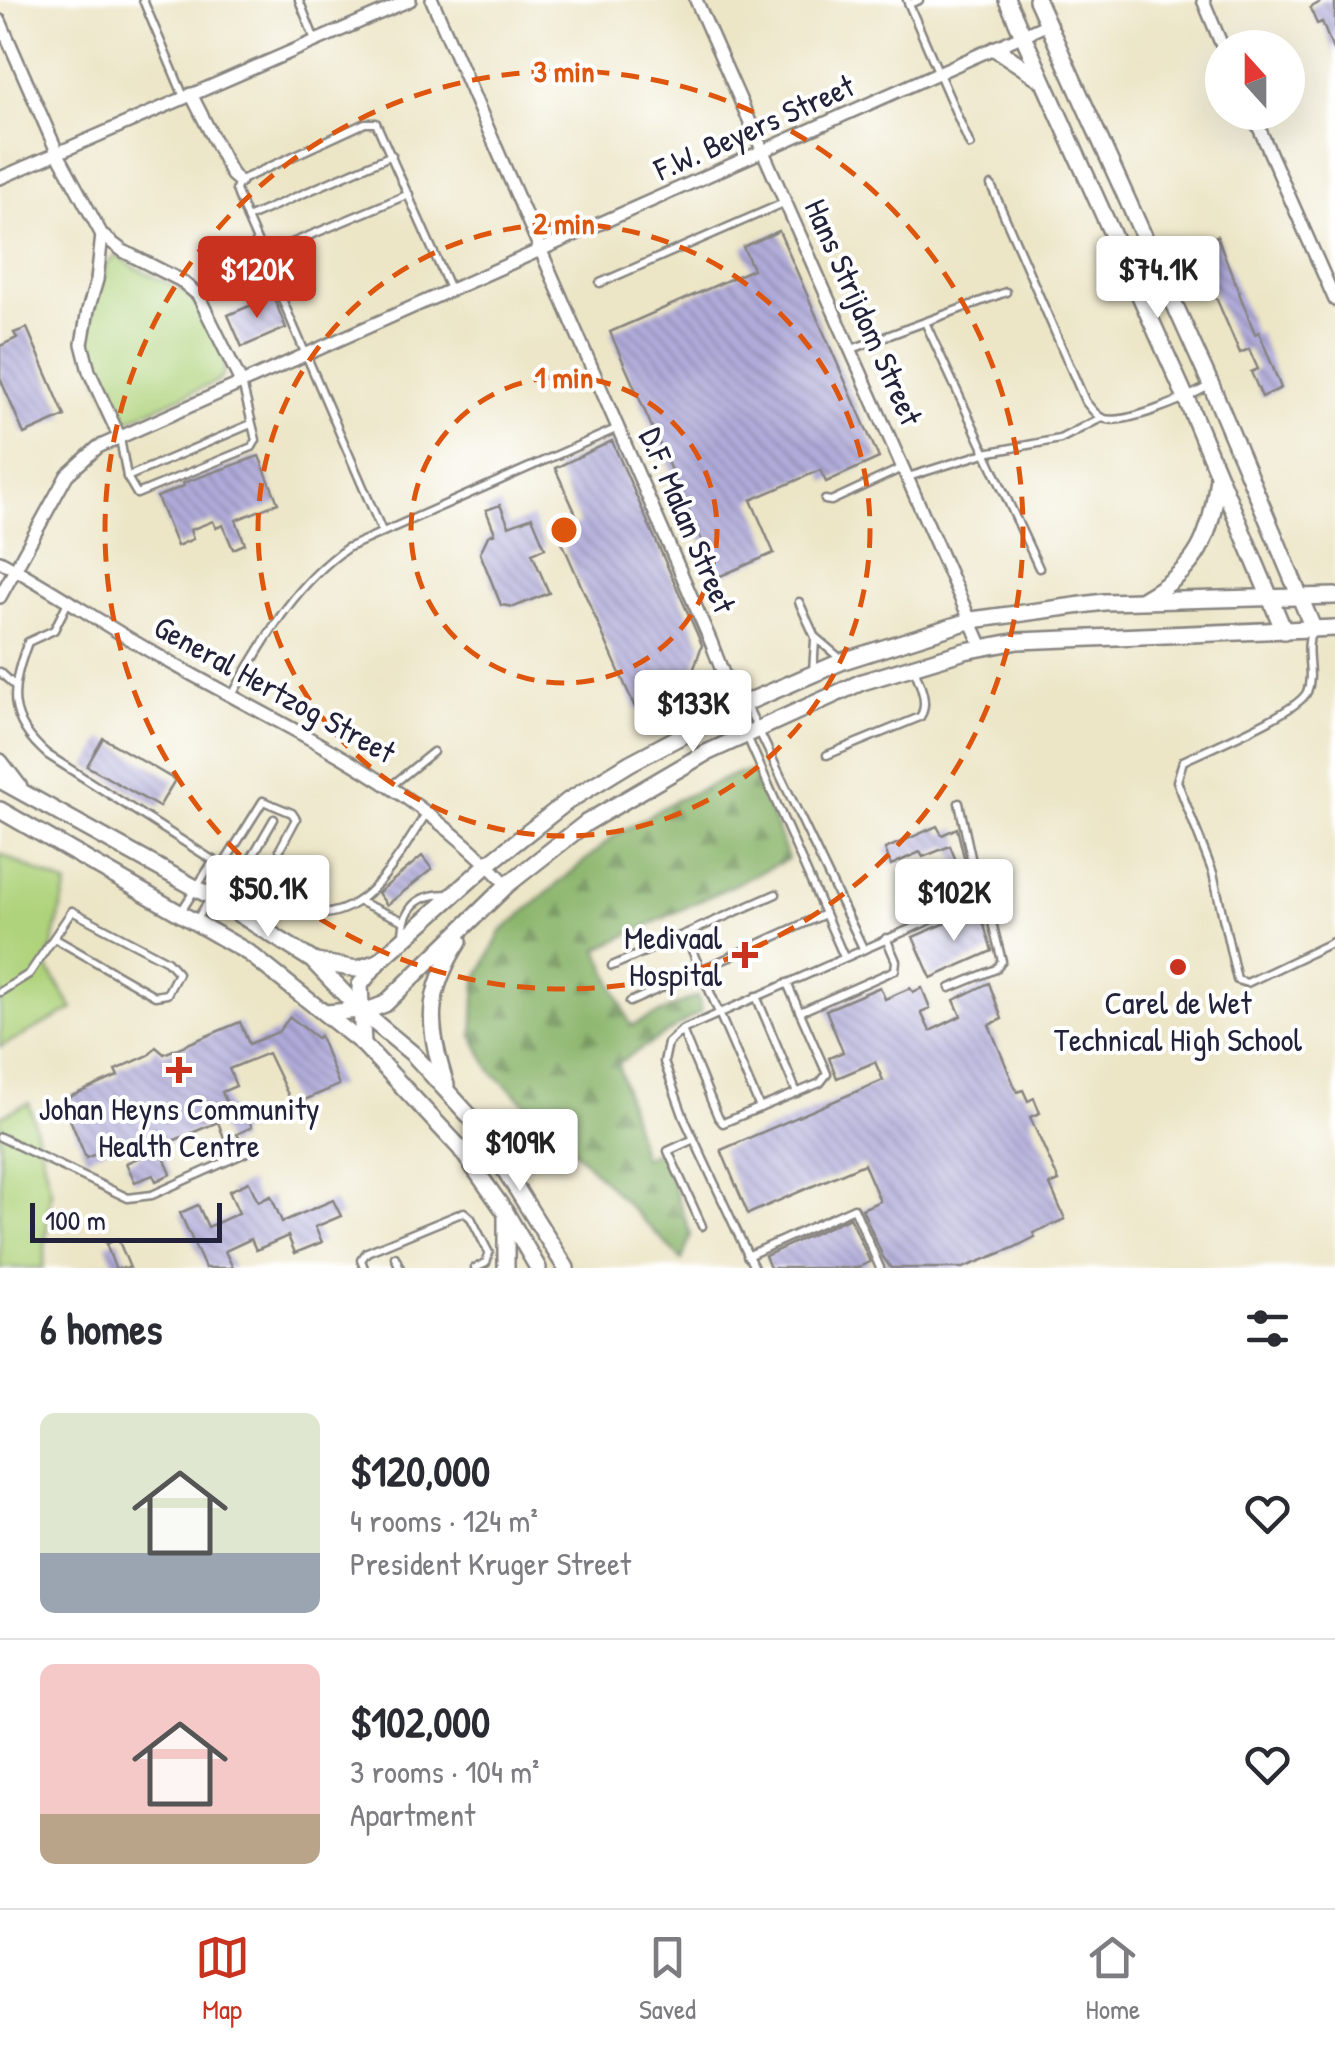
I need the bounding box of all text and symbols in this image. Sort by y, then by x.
north arrow [1205,30,1305,130]
map controls [1205,30,1305,130]
text: 3 min [533,51,595,91]
street label: F.W. Beyers Street [646,63,862,191]
street label: Hans Strijdom Street [795,192,934,433]
text: 2 min [533,203,595,243]
pin: $120K [187,236,327,321]
pin: $74.1K [1077,236,1239,321]
text: $120K [220,247,294,290]
text: $74.1K [1118,247,1198,290]
text: 1 min [535,357,593,397]
street label: D.F. Malan Street [630,421,747,620]
centre of rings [546,512,582,548]
street label: General Hertzog Street [147,605,404,774]
pin: $133K [623,670,763,755]
text: $133K [656,681,730,724]
pin: $50.1K [187,855,349,940]
pin: $102K [884,859,1024,944]
text: $50.1K [228,866,308,909]
text: $102K [917,870,991,913]
place label: Medivaal Hospital [624,916,722,996]
marker: Medivaal Hospital [732,942,758,968]
marker: Carel de Wet Technical High School [1167,956,1189,978]
place label: Carel de Wet Technical High School [1054,981,1303,1061]
marker: Johan Heyns Community Health Centre [166,1057,192,1083]
place label: Johan Heyns Community Health Centre [39,1087,319,1167]
pin: $109K [450,1109,590,1194]
text: $109K [485,1120,555,1163]
scale bar [30,1198,222,1242]
text: 100 m [45,1201,106,1239]
text: 6 homes [40,1300,162,1357]
icon: filters [1240,1301,1295,1356]
text: $120,000 [350,1442,490,1499]
icon: home [120,1453,240,1573]
icon: heart [1240,1486,1295,1541]
text: 4 rooms · 124 m² [350,1499,538,1542]
text: President Kruger Street [350,1542,631,1585]
text: $102,000 [350,1693,490,1750]
icon: home [120,1704,240,1824]
icon: heart [1240,1737,1295,1792]
text: 3 rooms · 104 m² [350,1750,539,1793]
text: Apartment [350,1793,475,1836]
tab: Map [195,1930,250,2028]
tab: Saved [639,1930,696,2028]
tab: Home [1085,1930,1140,2028]

